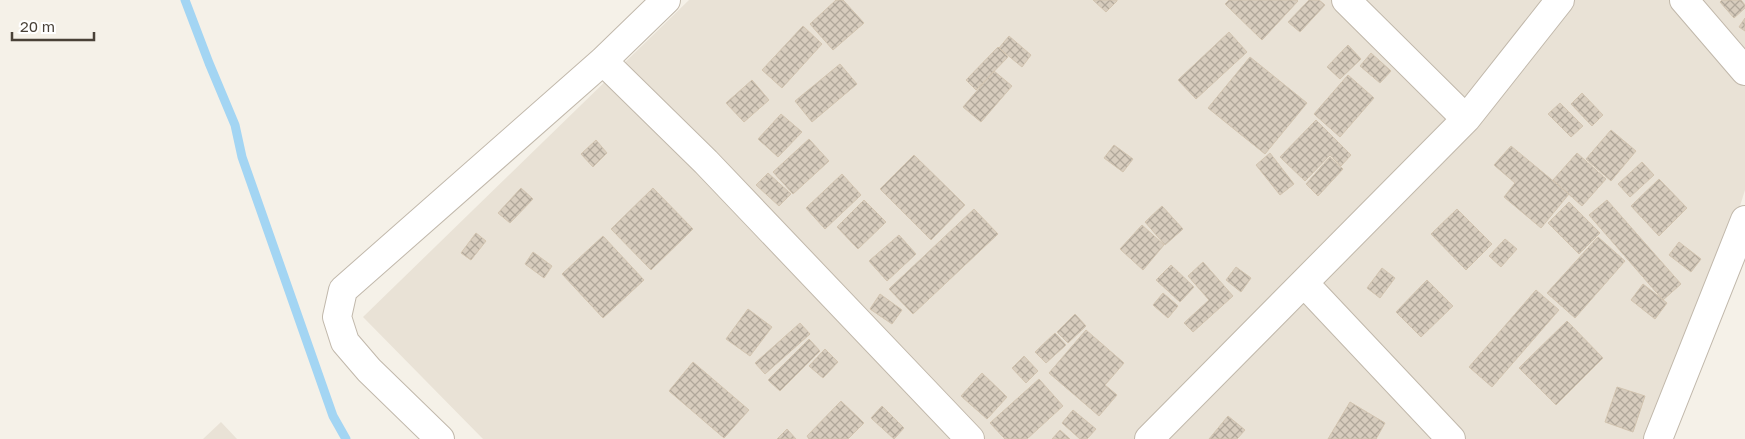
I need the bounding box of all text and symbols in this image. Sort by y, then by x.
scale bar [12,10,95,42]
text: 20 m [20,17,55,35]

